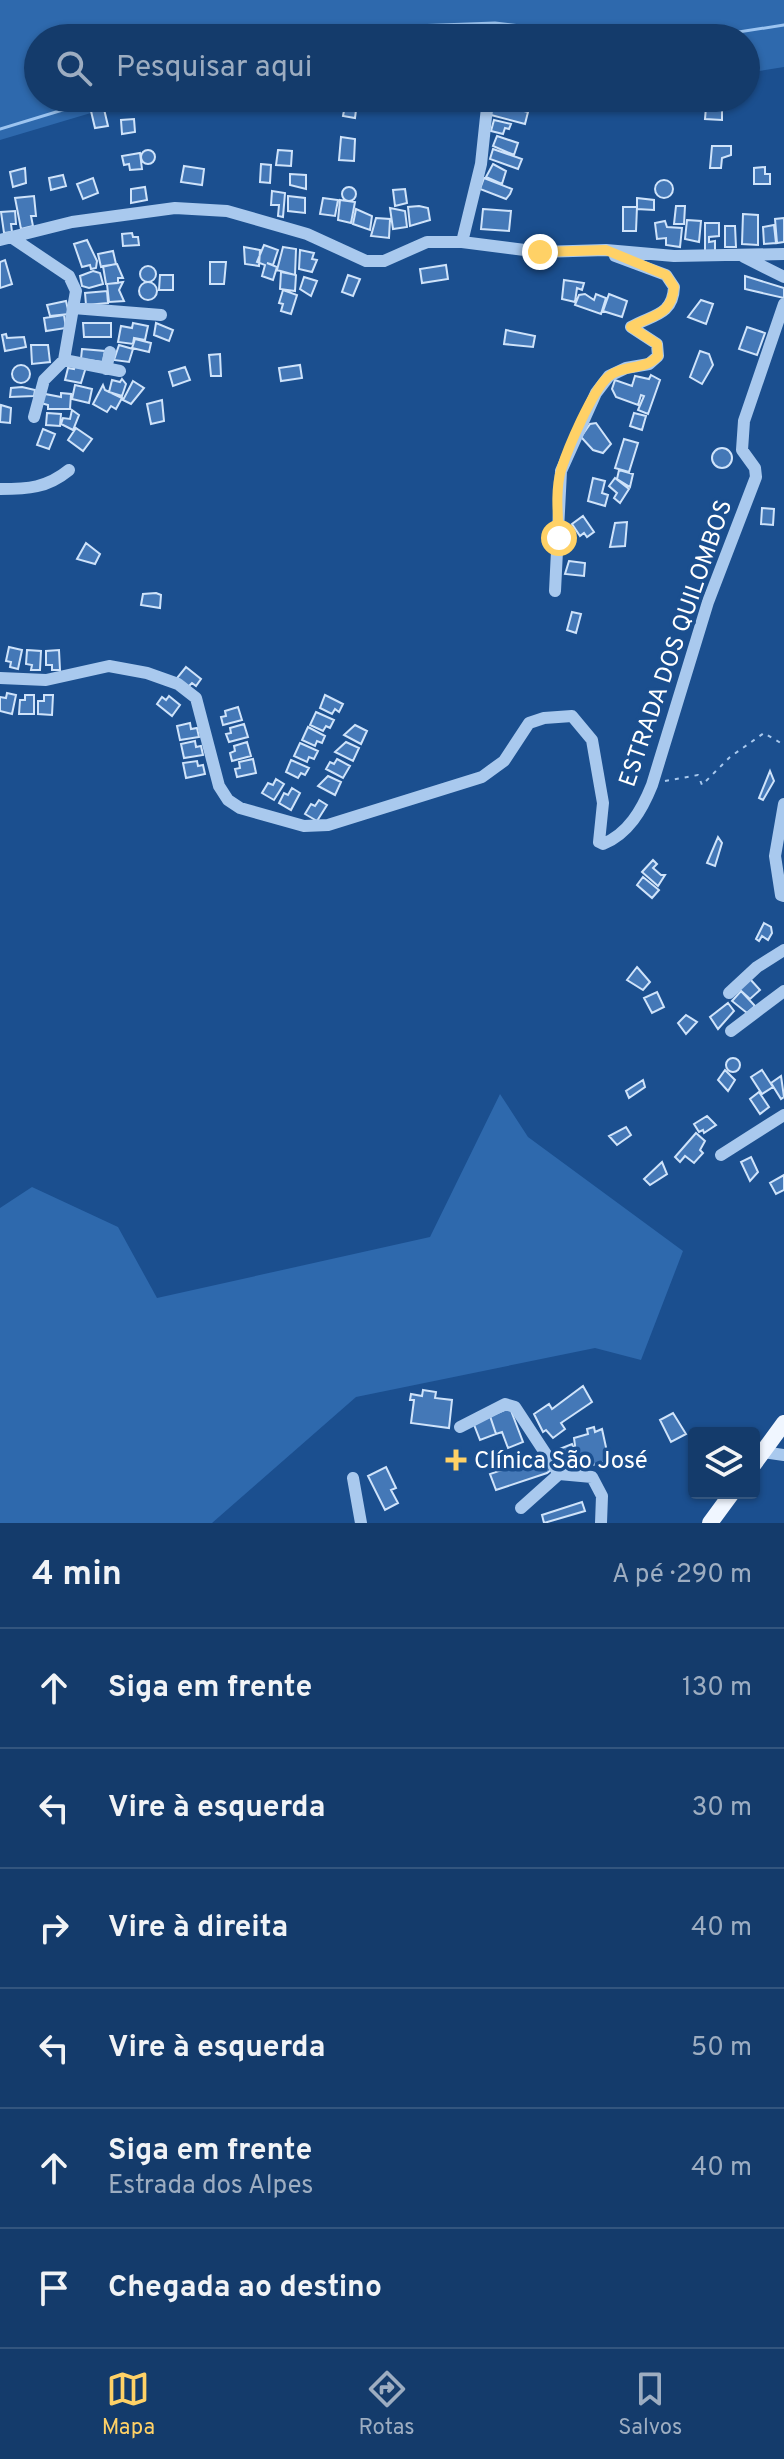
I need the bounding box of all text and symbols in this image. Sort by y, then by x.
search box [24,24,760,112]
icon: search [52,46,96,90]
text: Pesquisar aqui [116,50,312,87]
route end [522,234,558,270]
street label: ESTRADA DOS QUILOMBOS [614,496,740,791]
route start [541,520,577,556]
map controls [688,1427,760,1499]
button: layers [688,1427,760,1499]
place label: Clínica São José [474,1447,648,1477]
marker: Clínica São José [445,1449,467,1471]
text: 4 min [32,1554,122,1597]
text: A pé · 290 m [612,1559,752,1592]
icon: ahead [32,1666,76,1710]
text: Siga em frente [108,1670,312,1707]
text: 130 m [682,1672,752,1705]
icon: left [32,1786,76,1830]
text: Vire à esquerda [108,1790,325,1827]
text: 30 m [692,1792,752,1825]
icon: right [32,1906,76,1950]
text: Vire à direita [108,1910,288,1947]
text: 40 m [691,1912,752,1945]
icon: left [32,2026,76,2070]
text: Vire à esquerda [108,2030,325,2067]
text: 50 m [691,2032,752,2065]
text: Siga em frente [108,2133,312,2170]
icon: ahead [32,2146,76,2190]
text: 40 m [691,2152,752,2185]
text: Estrada dos Alpes [108,2170,314,2203]
icon: arrive [32,2266,76,2310]
text: Chegada ao destino [108,2270,382,2307]
tab: Mapa [102,2367,155,2442]
tab: Rotas [359,2367,415,2442]
tab: Salvos [618,2367,682,2442]

